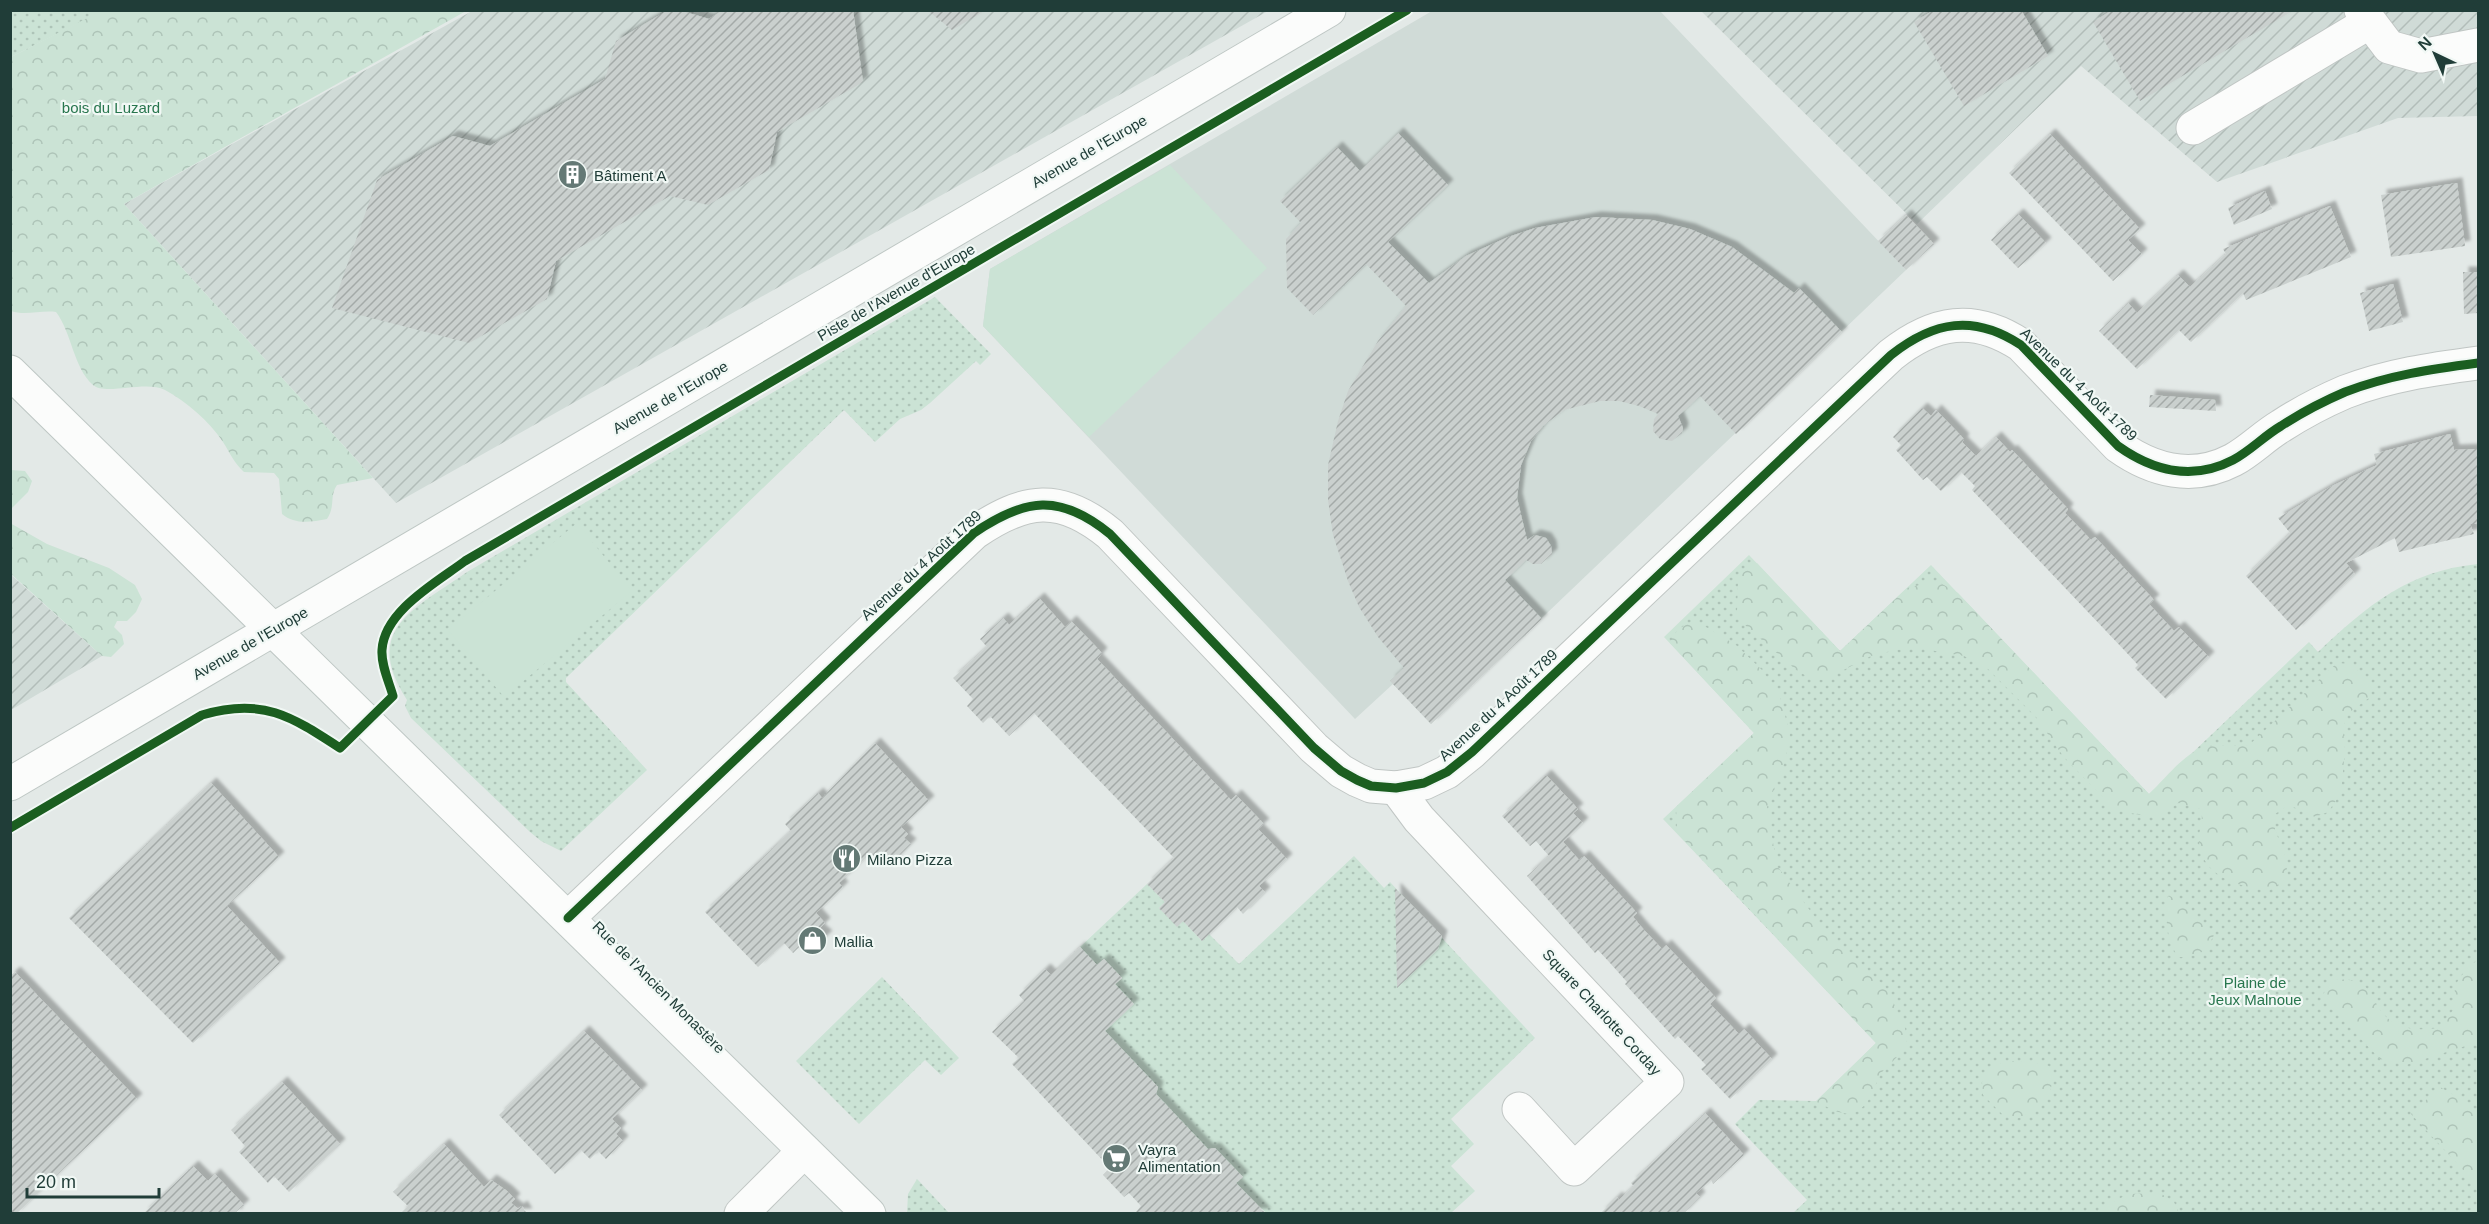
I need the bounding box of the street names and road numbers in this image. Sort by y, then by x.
street label: Avenue de l'Europe [1028,111,1150,191]
street label: Piste de l'Avenue d'Europe [814,240,978,344]
street label: Avenue du 4 Août 1789 [2017,324,2141,444]
street label: Avenue de l'Europe [609,357,731,437]
street label: Avenue du 4 Août 1789 [857,507,985,623]
street label: Avenue de l'Europe [189,603,311,683]
street label: Avenue du 4 Août 1789 [1435,646,1561,764]
street label: Rue de l'Ancien Monastère [589,917,729,1057]
street label: Square Charlotte Corday [1539,946,1665,1079]

